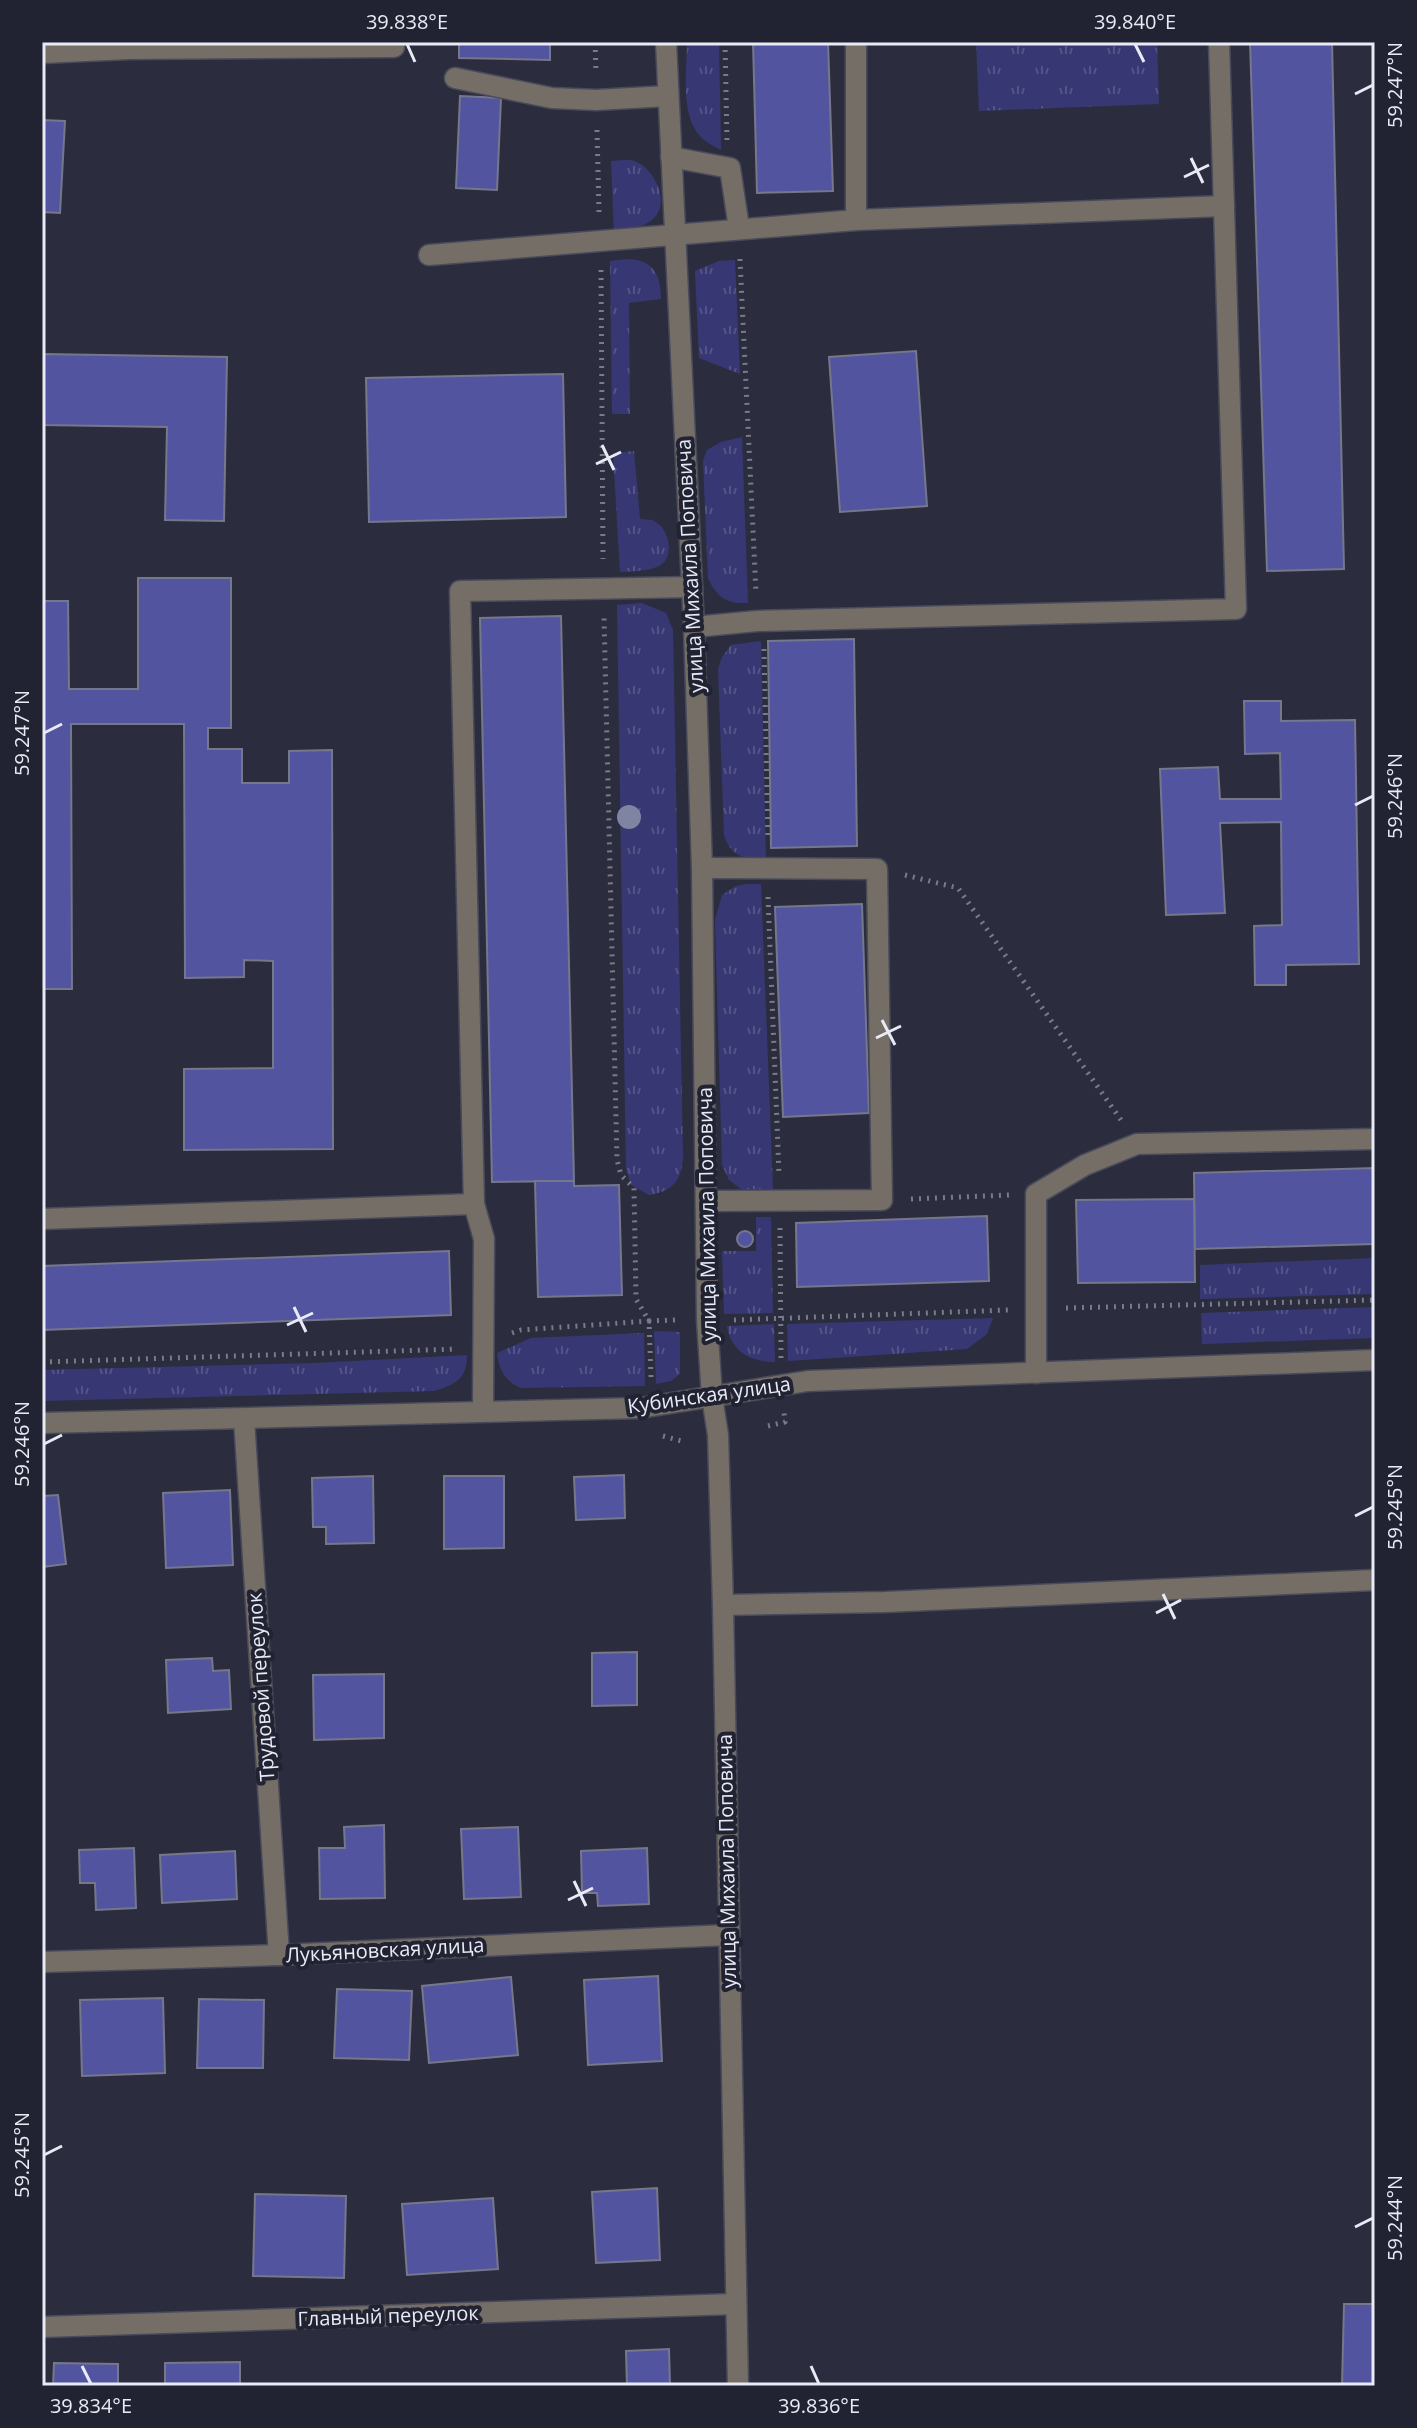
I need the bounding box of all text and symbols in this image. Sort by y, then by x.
text: 39.838°E [366,8,448,35]
text: 39.840°E [1094,8,1176,35]
text: 59.247°N [1381,42,1408,128]
street label: улица Михаила Поповича [669,438,710,694]
text: 59.247°N [8,690,35,776]
text: 59.246°N [1381,753,1408,839]
street label: улица Михаила Поповича [691,1087,722,1341]
street label: Кубинская улица [626,1370,792,1419]
text: 59.246°N [8,1401,35,1487]
text: 59.245°N [1381,1464,1408,1550]
street label: Трудовой переулок [240,1591,281,1782]
street label: улица Михаила Поповича [711,1734,742,1988]
street label: Лукьяновская улица [285,1931,485,1968]
text: 59.245°N [8,2112,35,2198]
text: 59.244°N [1381,2175,1408,2261]
street label: Главный переулок [297,2299,480,2332]
text: 39.834°E [50,2392,132,2419]
text: 39.836°E [778,2392,860,2419]

